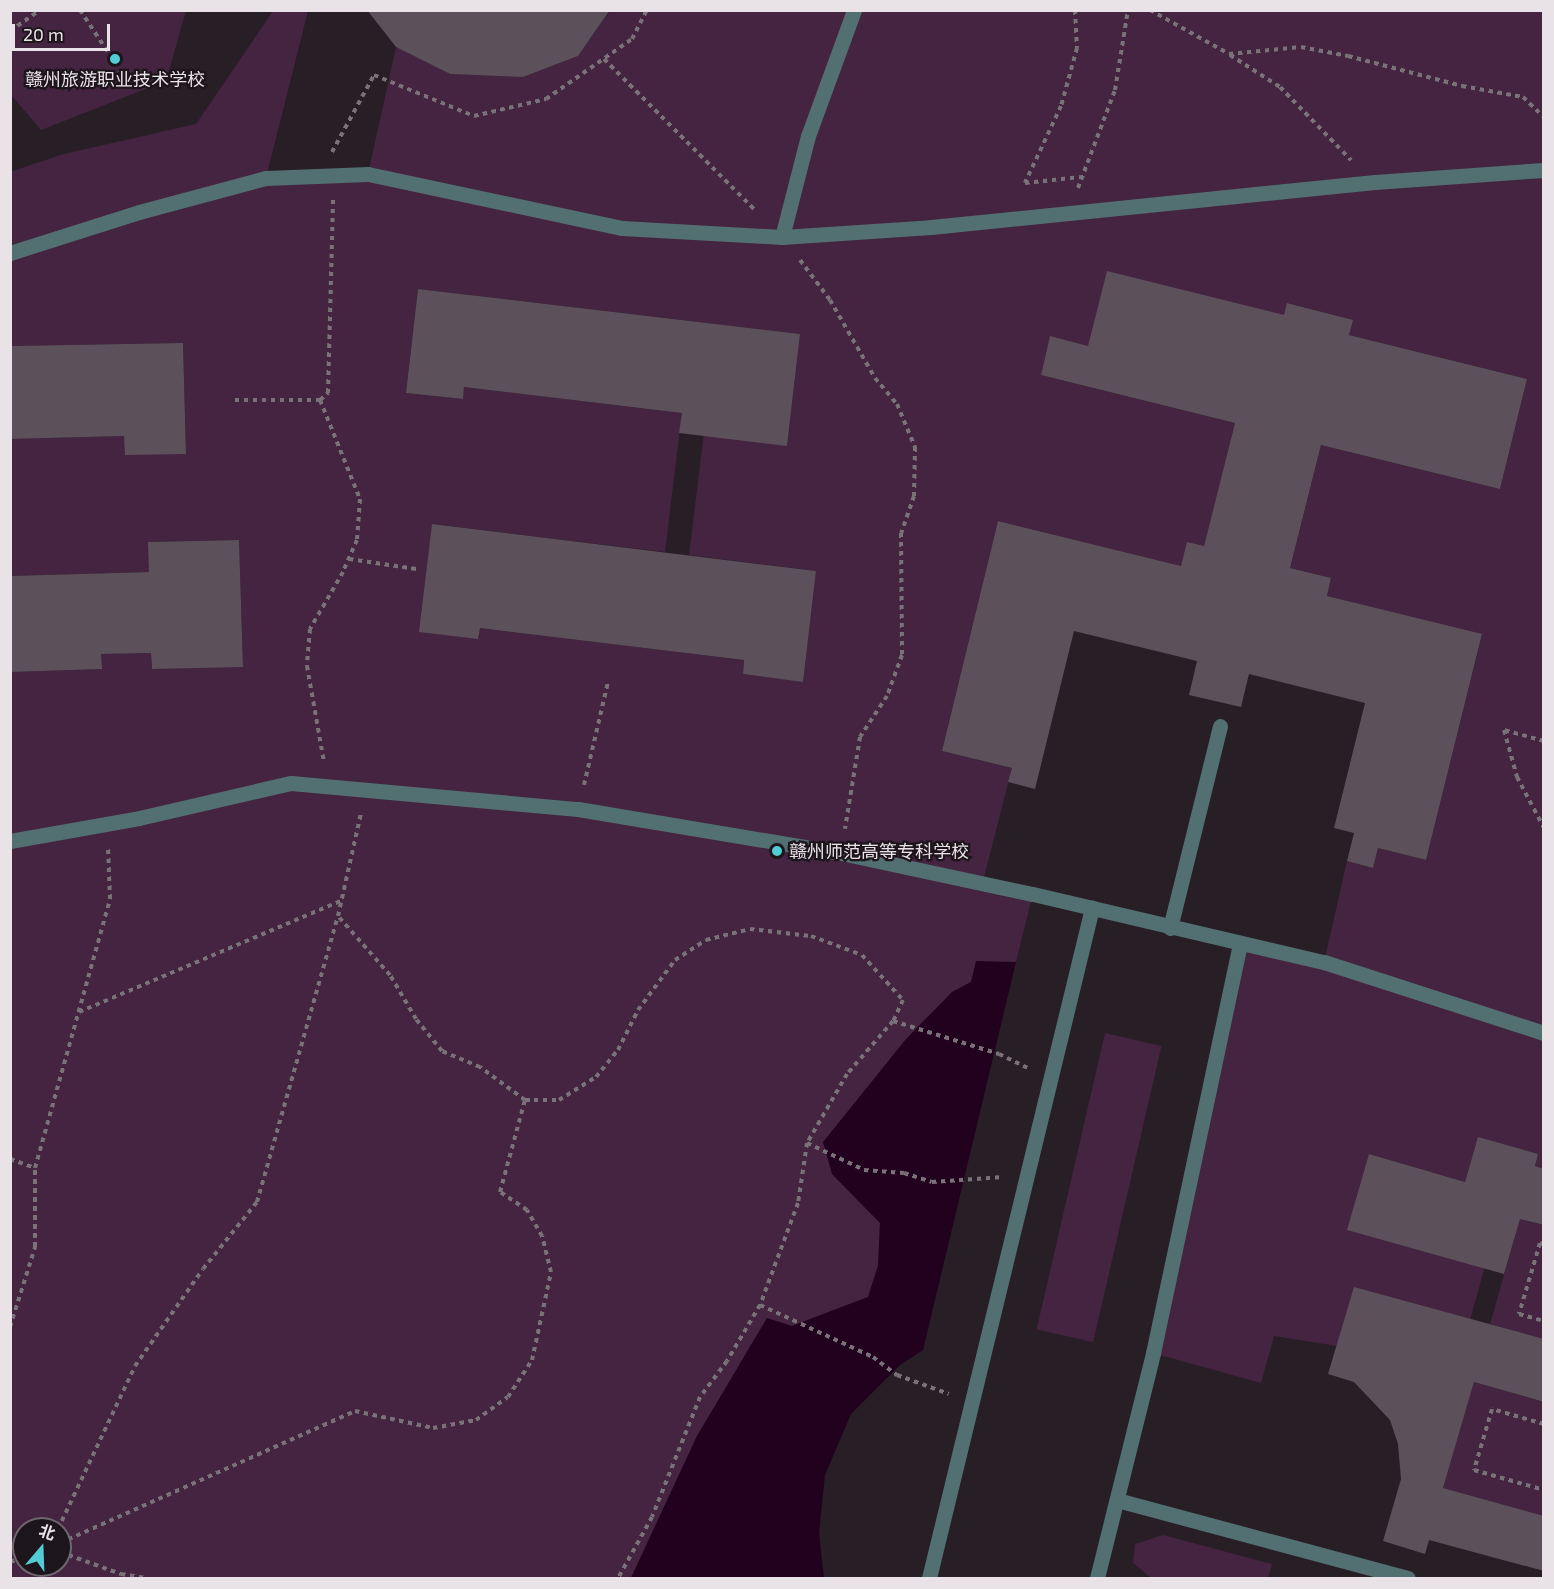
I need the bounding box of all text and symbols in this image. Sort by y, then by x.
scale bar [15,12,112,50]
text: 20 m [23,23,64,45]
marker: 赣州旅游职业技术学校 [108,52,122,66]
place label: 赣州旅游职业技术学校 [25,68,205,90]
place label: 赣州师范高等专科学校 [789,840,969,862]
marker: 赣州师范高等专科学校 [770,844,784,858]
north arrow [12,1517,72,1577]
text: 北 [37,1520,58,1543]

